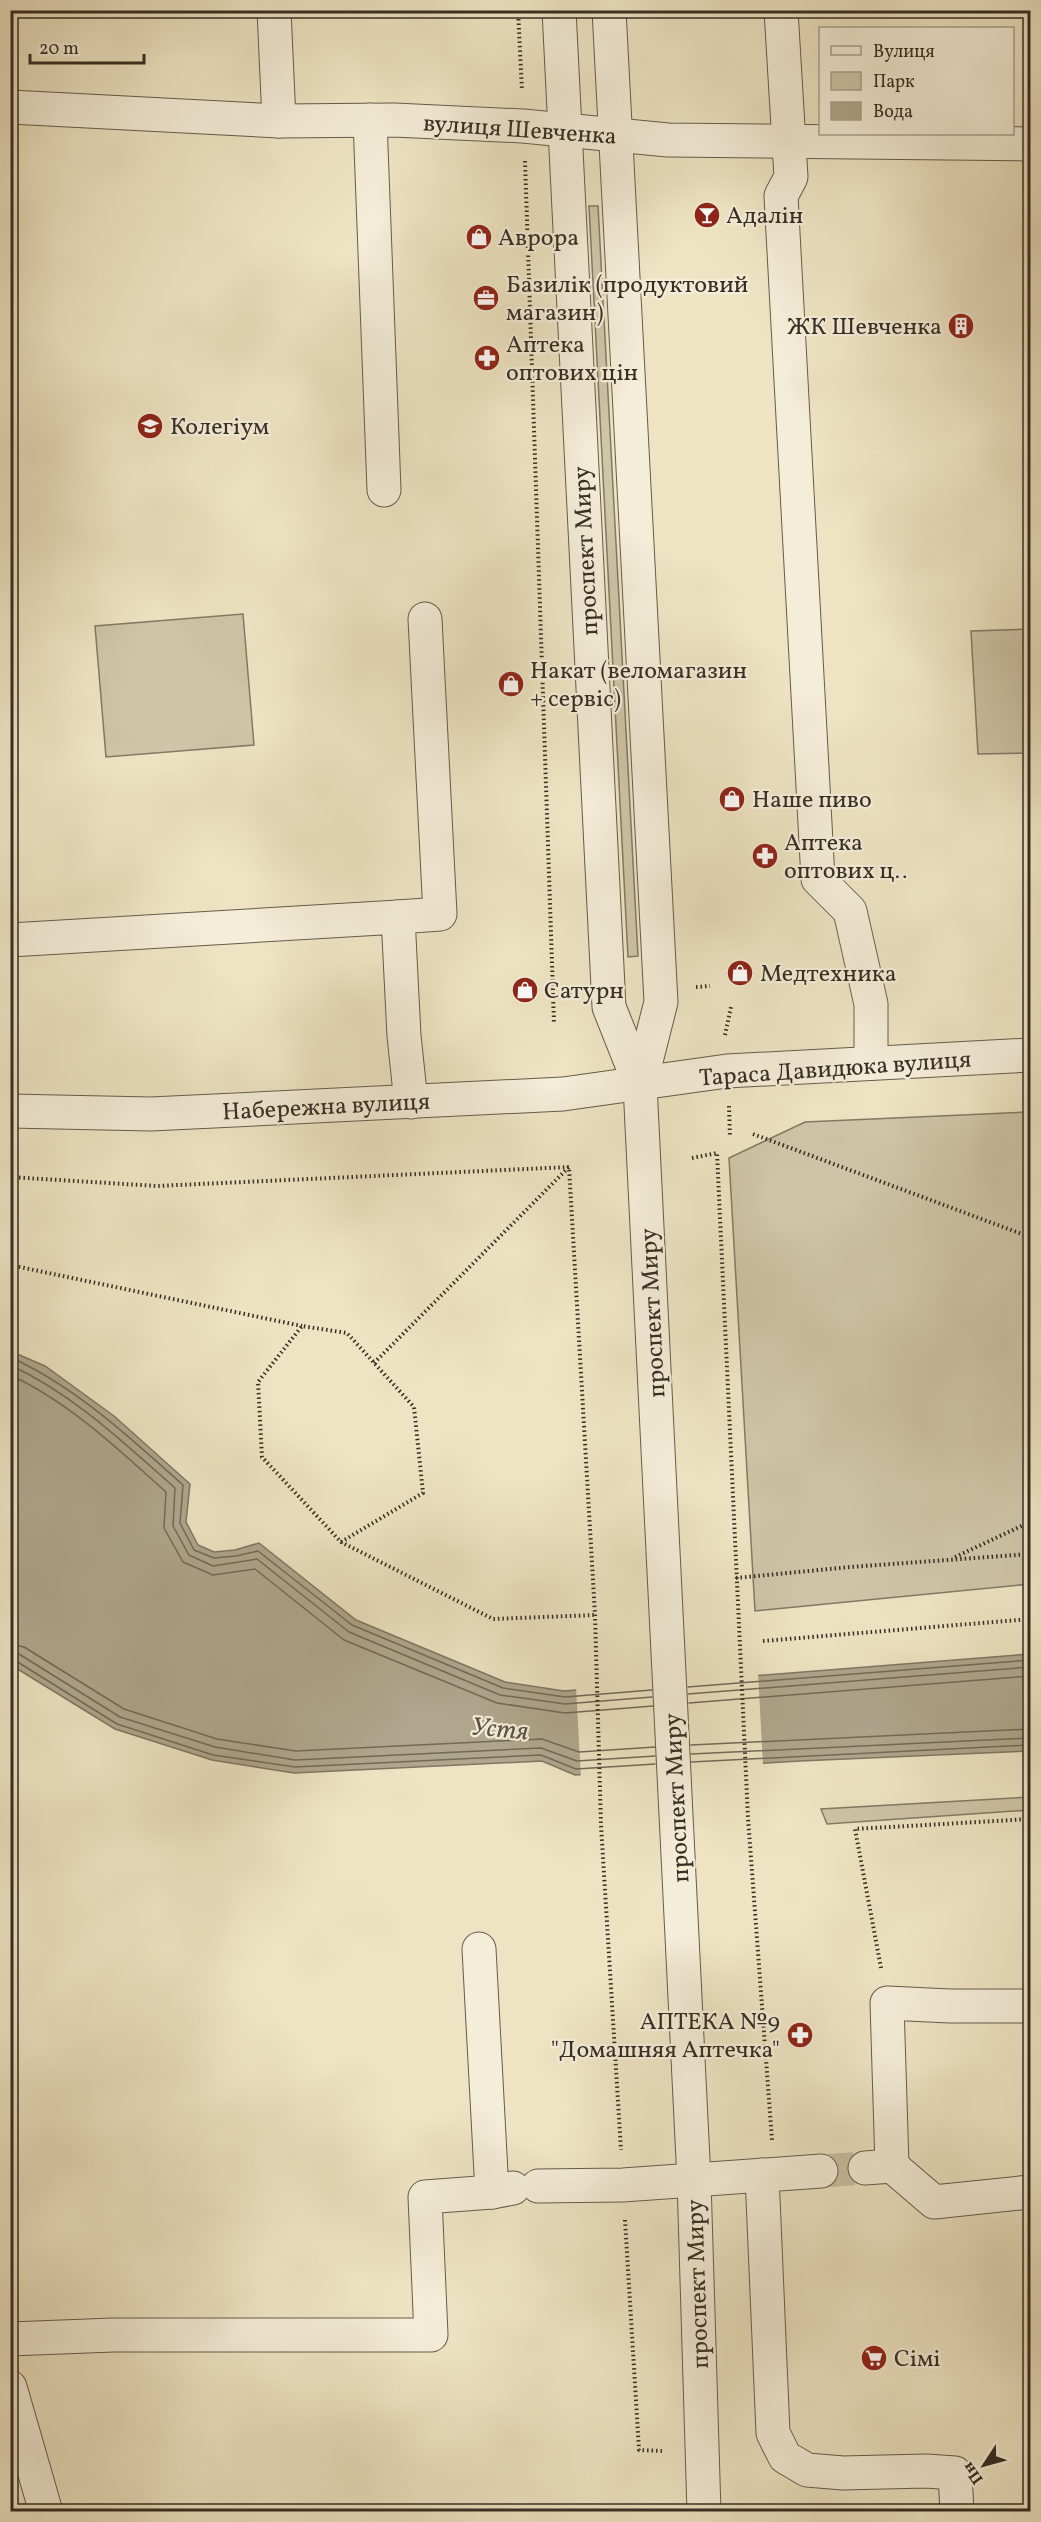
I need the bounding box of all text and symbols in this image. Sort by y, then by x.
scale bar [30,27,144,65]
legend [819,27,1014,135]
text: 20 m [39,37,79,62]
text: Вулиця [873,40,935,65]
text: Парк [873,70,915,95]
text: Вода [873,100,913,125]
street label: вулиця Шевченка [422,107,618,155]
bar icon: Адалін [692,200,722,230]
place label: Адалін [726,200,803,234]
shop icon: Аврора [464,222,494,252]
place label: Аврора [498,222,579,256]
place label: Базилік (продуктовий магазин) [506,269,748,331]
office icon: Базилік (продуктовий магазин) [471,283,501,313]
place label: ЖК Шевченка [787,311,942,345]
building icon: ЖК Шевченка [946,311,976,341]
place label: Аптека оптових цін [506,329,638,391]
pharmacy icon: Аптека оптових цін [472,343,502,373]
school or university icon: Колегіум [135,411,165,441]
place label: Колегіум [170,411,269,445]
street label: проспект Миру [566,465,608,636]
place label: Накат (веломагазин + сервіс) [530,655,747,717]
shop icon: Накат (веломагазин + сервіс) [496,669,526,699]
shop icon: Наше пиво [717,784,747,814]
place label: Наше пиво [752,784,872,818]
place label: Аптека оптових ц‥ [784,827,907,889]
pharmacy icon: Аптека оптових ц‥ [750,841,780,871]
shop icon: Медтехника [725,958,755,988]
place label: Медтехника [760,958,897,992]
shop icon: Сатурн [510,975,540,1005]
place label: Сатурн [544,975,624,1009]
street label: Тараса Давидюка вулиця [698,1044,972,1096]
street label: Набережна вулиця [221,1086,431,1130]
street label: проспект Миру [633,1227,675,1398]
water label: Устя [470,1710,530,1750]
street label: проспект Миру [657,1712,699,1883]
place label: АПТЕКА №9 "Домашняя Аптечка" [551,2006,780,2068]
pharmacy icon: АПТЕКА №9 "Домашняя Аптечка" [785,2020,815,2050]
street label: проспект Миру [679,2199,719,2369]
supermarket icon: Сімі [859,2343,889,2373]
place label: Сімі [894,2343,941,2377]
north arrow [954,2435,1014,2495]
text: Пн [958,2457,989,2488]

